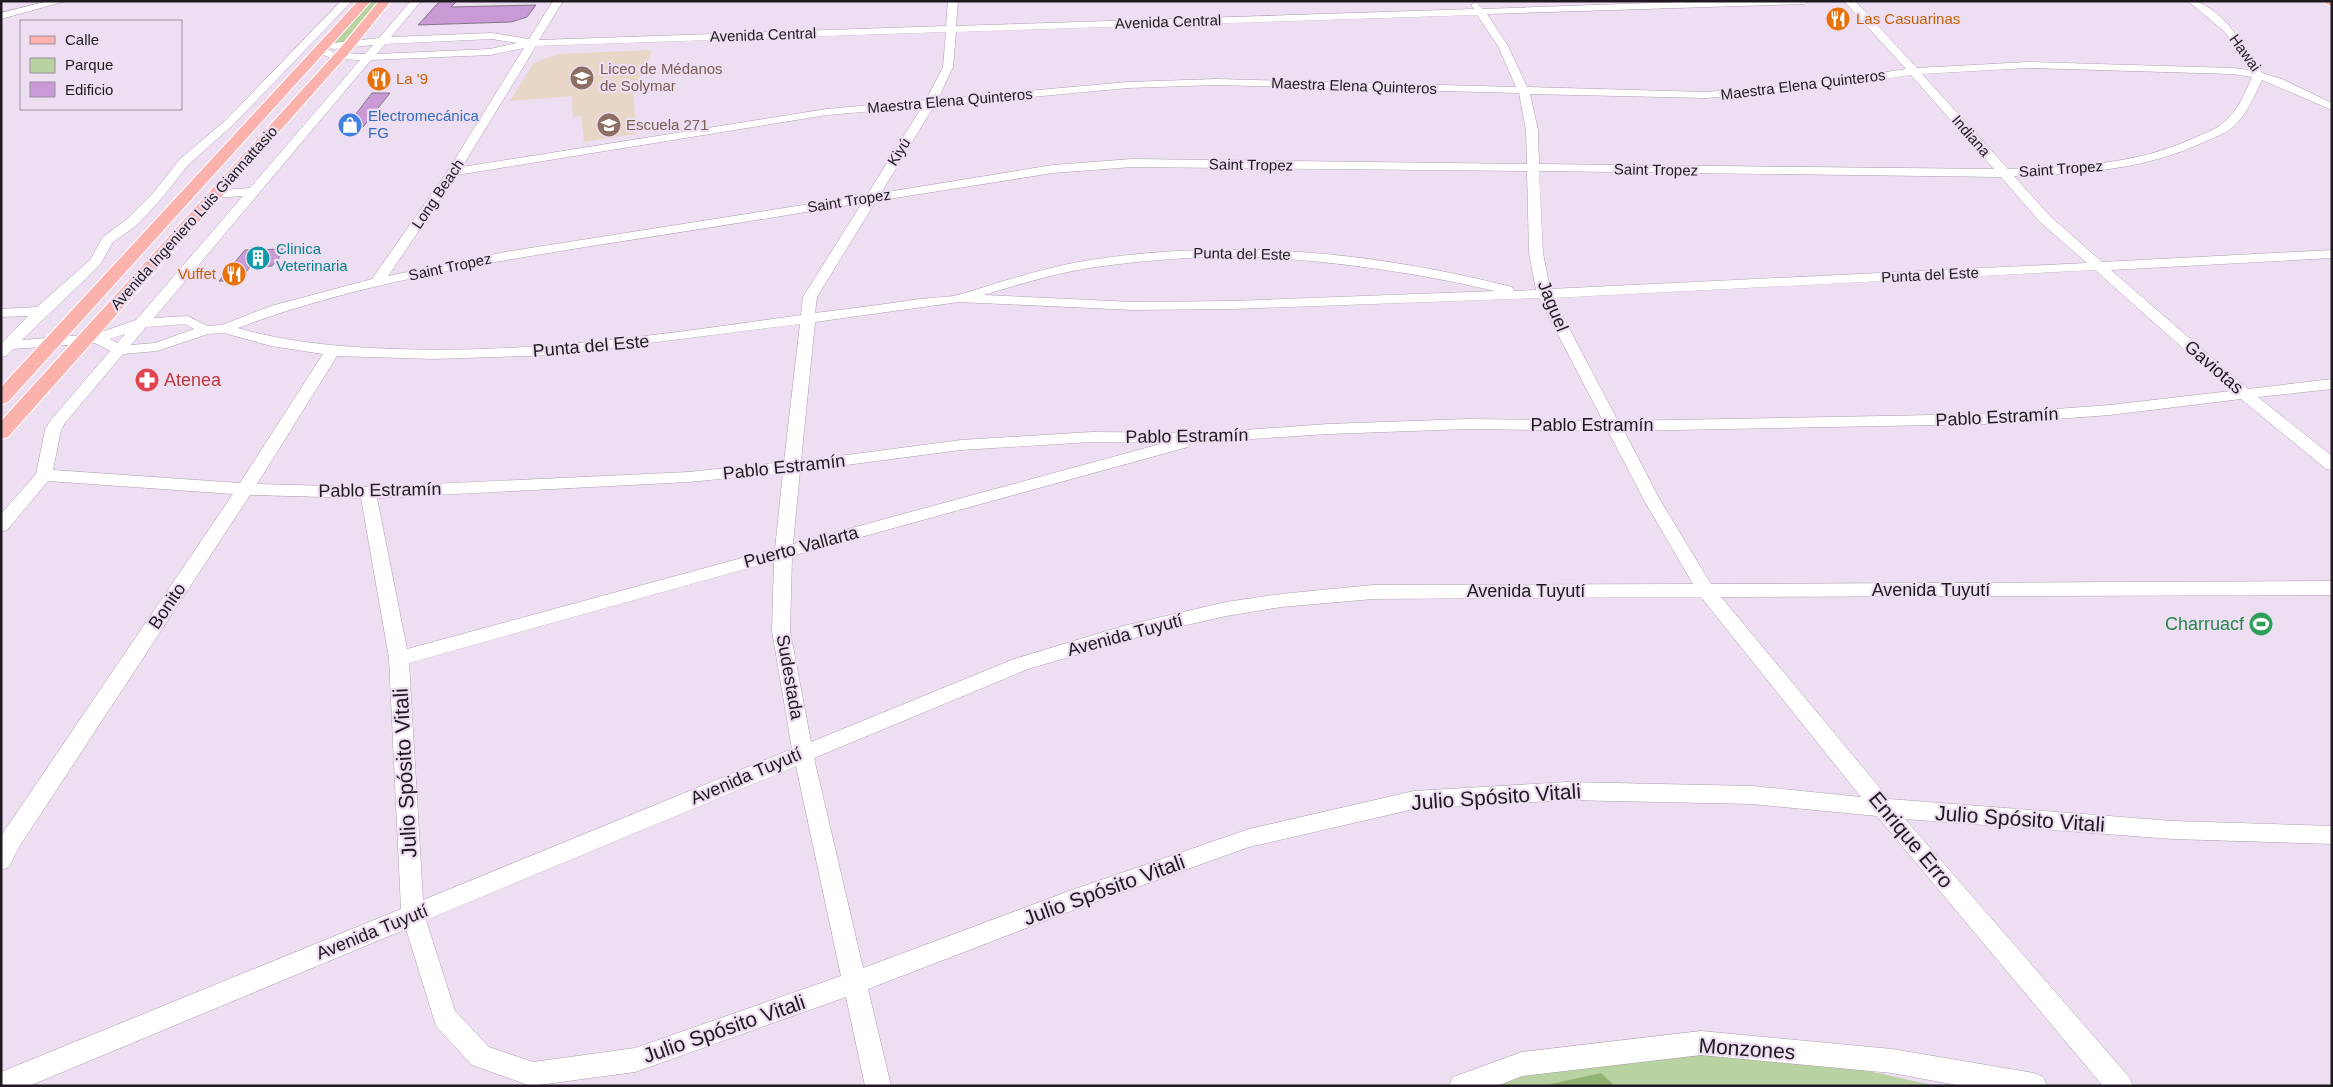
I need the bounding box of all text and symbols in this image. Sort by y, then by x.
restaurant icon: Las Casuarinas [1825,6,1851,32]
place label: Las Casuarinas [1856,10,1960,27]
street label: Avenida Central [1114,11,1221,32]
legend [20,20,182,110]
street label: Avenida Central [709,24,816,45]
text: Calle [65,31,99,48]
street label: Hawai [2226,31,2265,75]
text: Parque [65,56,113,73]
place label: Liceo de Médanos de Solymar [600,60,723,94]
school or university icon: Liceo de Médanos de Solymar [569,65,595,91]
restaurant icon: La '9 [366,66,392,92]
street label: Maestra Elena Quinteros [1720,66,1886,103]
place label: La '9 [396,70,428,87]
street label: Maestra Elena Quinteros [1271,74,1437,97]
text: Edificio [65,81,113,98]
street label: Maestra Elena Quinteros [867,85,1033,116]
place label: Electromecánica FG [368,107,480,141]
shop icon: Electromecánica FG [337,112,363,138]
school or university icon: Escuela 271 [596,112,622,138]
street label: Indiana [1949,112,1994,160]
place label: Escuela 271 [626,116,709,133]
street label: Avenida Ingeniero Luis Giannattasio [107,123,280,313]
street label: Kiyú [884,135,914,169]
street label: Saint Tropez [1209,155,1293,174]
street label: Long Beach [408,156,467,232]
street label: Saint Tropez [2018,157,2104,180]
street label: Saint Tropez [1614,160,1698,179]
street label: Saint Tropez [806,186,892,215]
place label: Clinica Veterinaria [276,240,348,274]
street label: Punta del Este [1193,244,1291,263]
building icon: Clinica Veterinaria [245,245,271,271]
street label: Saint Tropez [407,249,493,284]
restaurant icon: Vuffet [221,261,247,287]
street label: Punta del Este [1881,263,1979,286]
place label: Vuffet [178,265,217,282]
street label: Jaguel [1534,278,1572,334]
street label: Punta del Este [532,331,650,361]
street label: Gaviotas [2181,336,2247,398]
pharmacy icon: Atenea [134,367,160,393]
place label: Atenea [164,370,222,390]
street label: Pablo Estramín [1935,404,2059,430]
street label: Pablo Estramín [1530,415,1654,435]
street label: Pablo Estramín [1125,425,1249,447]
street label: Pablo Estramín [722,451,846,483]
street label: Pablo Estramín [318,479,442,501]
street label: Puerto Vallarta [742,522,861,572]
street label: Bonito [144,579,190,633]
street label: Avenida Tuyutí [1872,580,1990,600]
street label: Avenida Tuyutí [1467,581,1585,601]
street label: Avenida Tuyutí [1065,610,1185,660]
sports icon: Charruacf [2248,611,2274,637]
place label: Charruacf [2165,614,2245,634]
street label: Sudestada [773,633,807,722]
street label: Julio Spósito Vitali [389,688,420,859]
street label: Avenida Tuyutí [687,744,805,808]
street label: Julio Spósito Vitali [1410,779,1582,814]
street label: Enrique Erro [1865,787,1958,892]
street label: Julio Spósito Vitali [1934,801,2106,836]
street label: Julio Spósito Vitali [1020,850,1188,929]
street label: Avenida Tuyutí [313,900,431,964]
street label: Julio Spósito Vitali [640,990,808,1067]
street label: Monzones [1698,1034,1796,1063]

